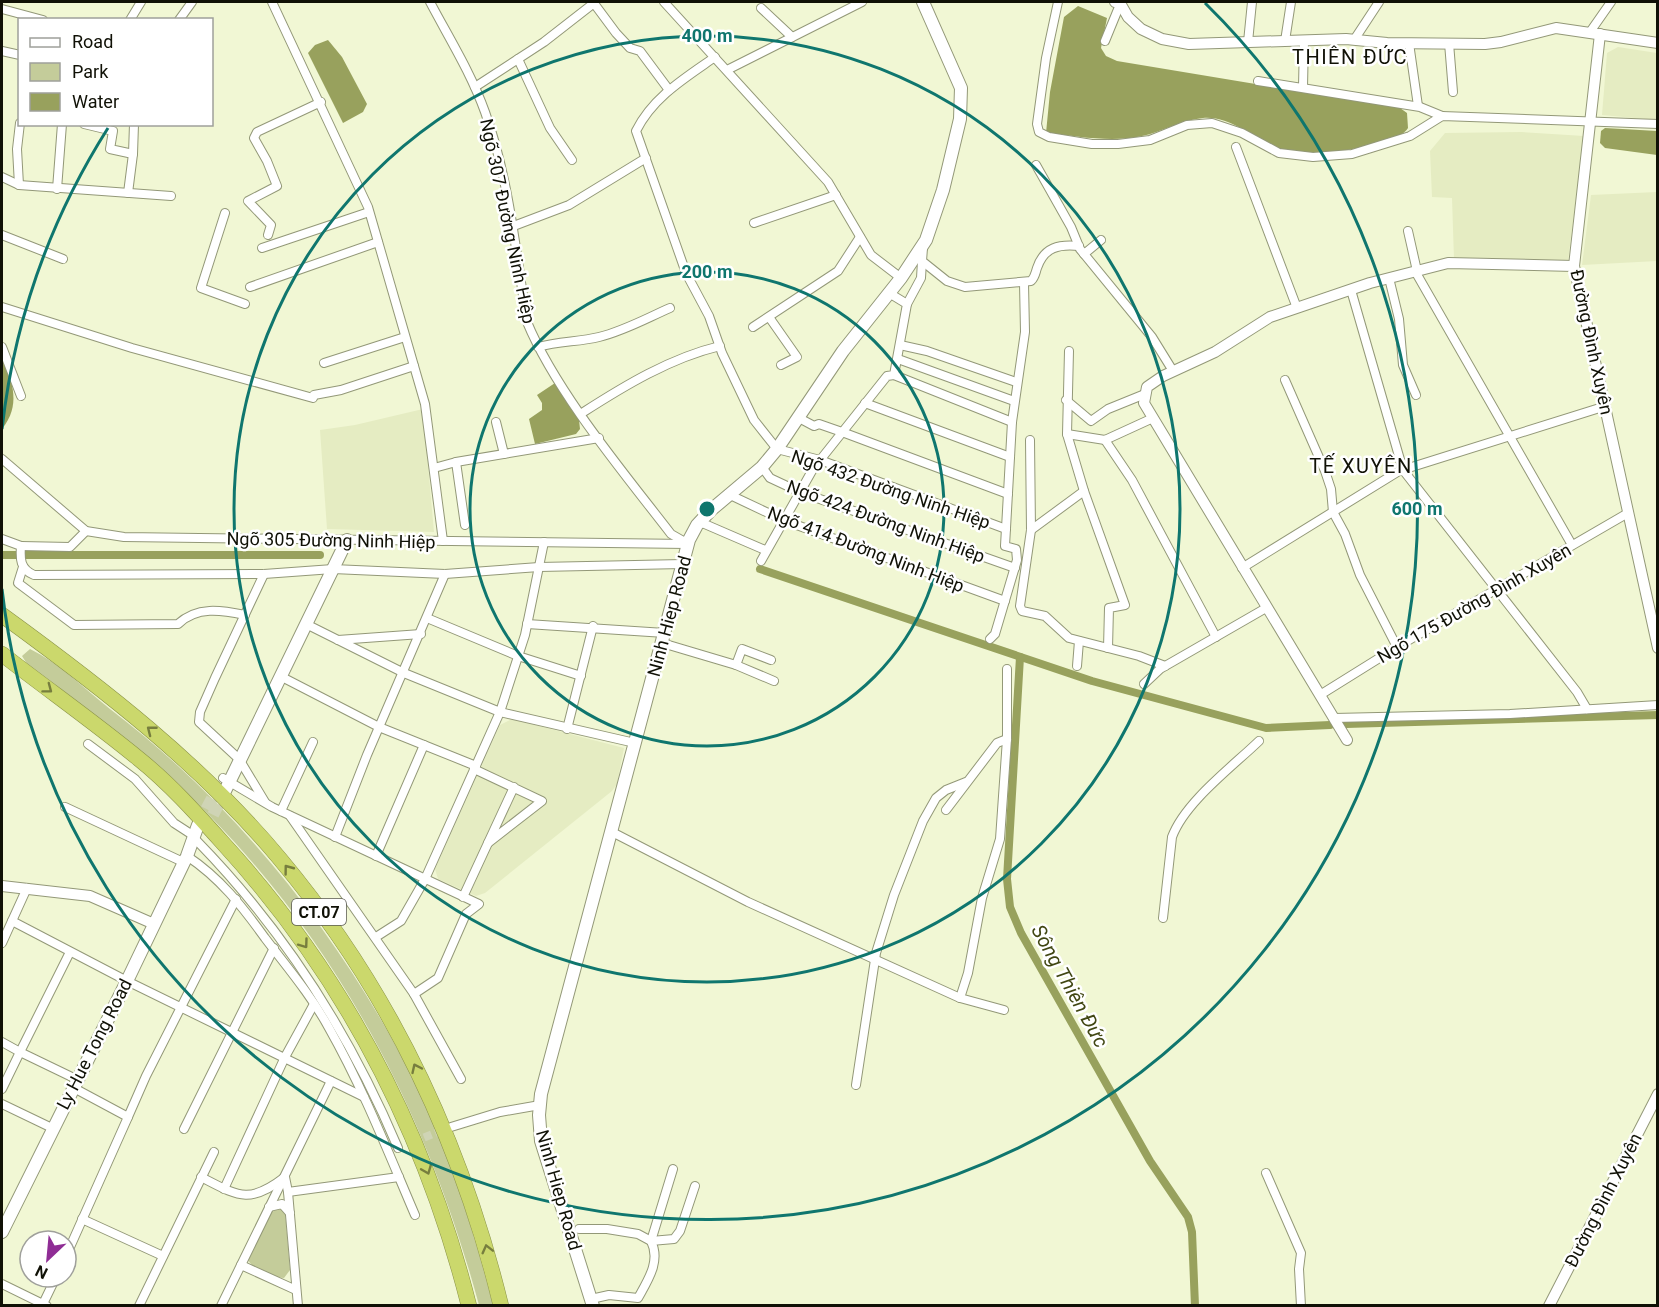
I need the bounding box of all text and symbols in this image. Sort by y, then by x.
legend [18,18,213,126]
text: 400 m [681,25,733,46]
text: Road [72,31,113,52]
district label: THIÊN ĐỨC [1292,45,1408,69]
text: Park [72,61,109,82]
text: Water [72,91,119,112]
street label: Ngõ 307 Đường Ninh Hiệp [476,117,540,325]
text: 200 m [681,261,733,282]
street label: Đường Đình Xuyên [1566,268,1618,416]
street label: Ngõ 432 Đường Ninh Hiệp [789,445,993,533]
district label: TẾ XUYÊN [1309,453,1413,478]
street label: Ngõ 424 Đường Ninh Hiệp [784,475,988,567]
text: 600 m [1391,498,1443,519]
centre of rings [697,499,717,519]
street label: Ngõ 414 Đường Ninh Hiệp [765,502,967,596]
street label: Ngõ 305 Đường Ninh Hiệp [226,528,436,552]
street label: Ngõ 175 Đường Đình Xuyên [1373,539,1575,667]
street label: Ninh Hiep Road [643,553,695,679]
one-way arrow [41,682,52,693]
one-way arrow [147,727,158,738]
one-way arrow [284,864,295,875]
road number: CT.07 [292,899,346,925]
water label: Sông Thiên Đức [1026,920,1114,1052]
one-way arrow [297,938,308,949]
street label: Ly Hue Tong Road [52,975,136,1113]
one-way arrow [411,1063,423,1074]
street label: Ninh Hiep Road [532,1127,586,1253]
street label: Đường Đình Xuyên [1560,1129,1646,1271]
one-way arrow [420,1164,432,1175]
north arrow [18,1229,78,1289]
one-way arrow [482,1244,495,1254]
text: N [32,1261,51,1283]

